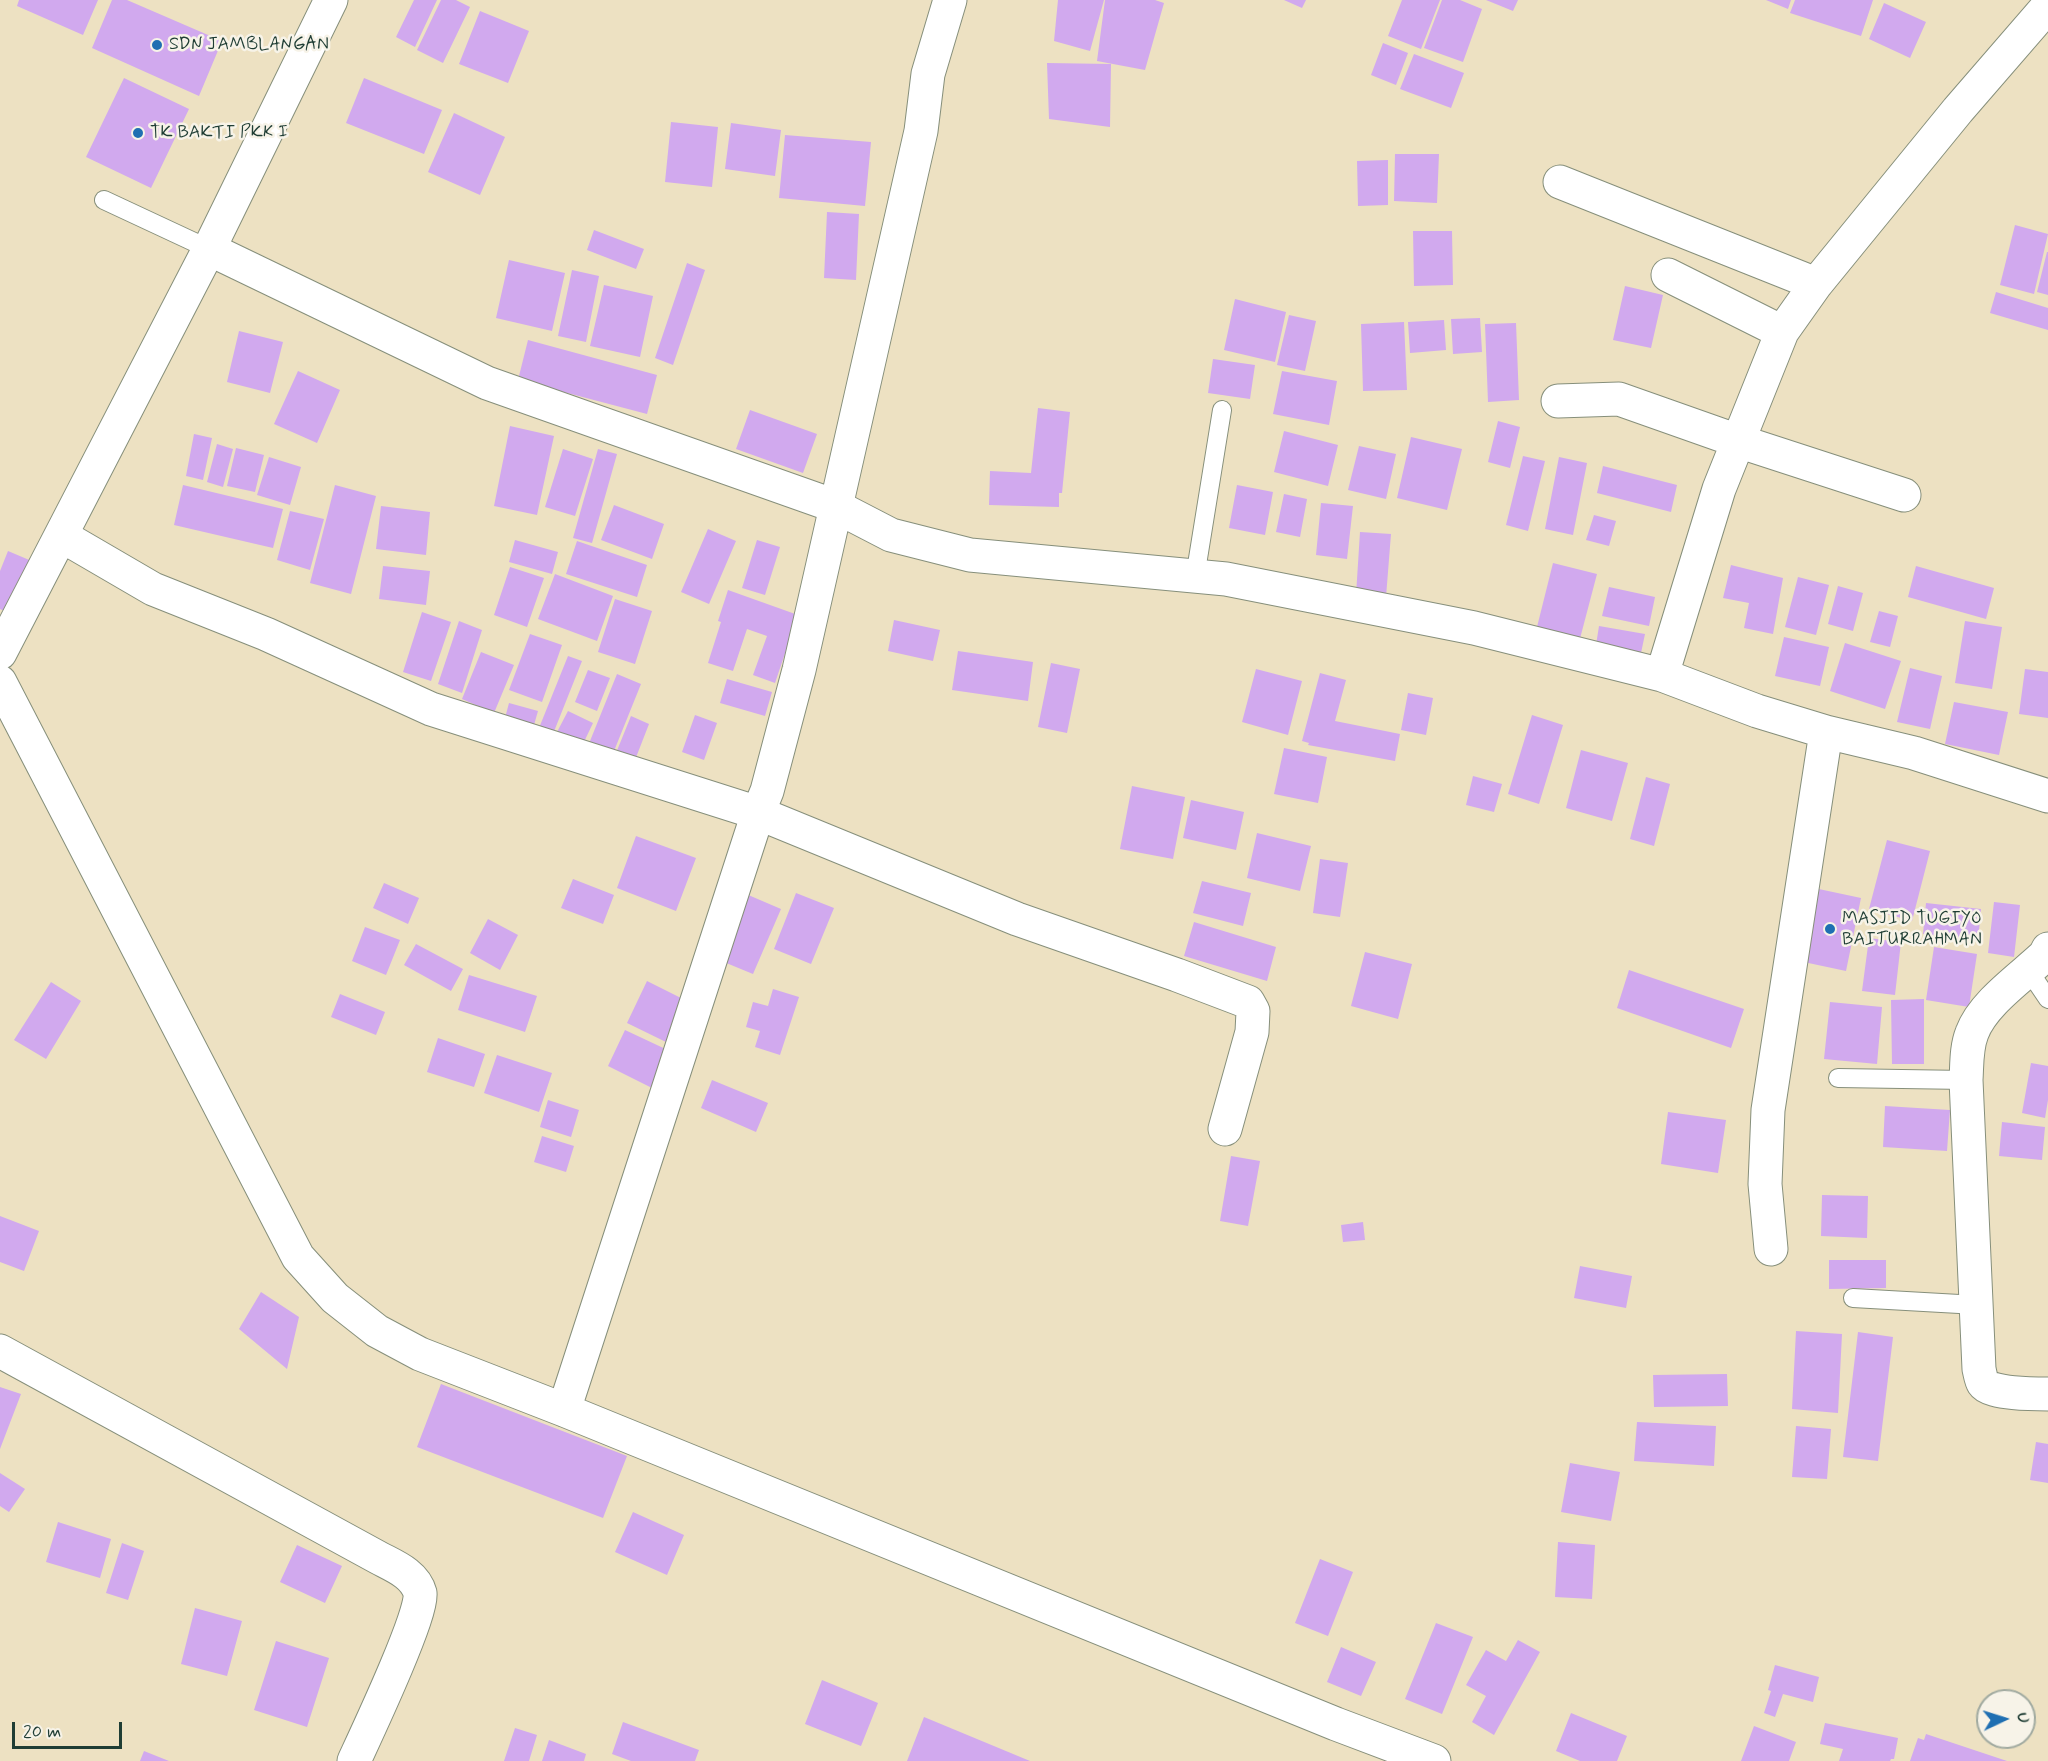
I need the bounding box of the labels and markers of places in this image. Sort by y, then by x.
place label: SDN JAMBLANGAN [169,34,329,56]
marker: SDN JAMBLANGAN [150,38,164,52]
place label: TK BAKTI PKK I [150,122,288,144]
marker: TK BAKTI PKK I [131,126,145,140]
place label: MASJID TUGIYO BAITURRAHMAN [1842,908,1982,950]
marker: MASJID TUGIYO BAITURRAHMAN [1823,922,1837,936]

